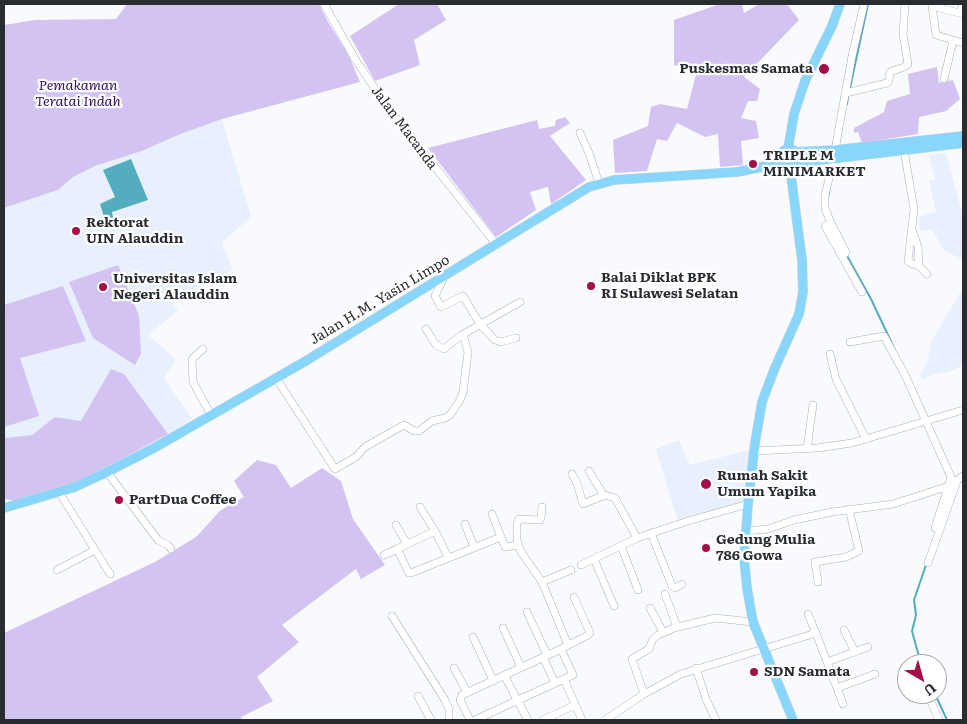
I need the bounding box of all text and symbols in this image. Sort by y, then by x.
place label: Puskesmas Samata [679,61,813,77]
marker: Puskesmas Samata [817,62,831,76]
park label: Pemakaman Teratai Indah [35,78,121,110]
street label: Jalan Macanda [367,83,441,173]
place label: TRIPLE M MINIMARKET [763,148,866,180]
marker: TRIPLE M MINIMARKET [747,158,759,170]
place label: Rektorat UIN Alauddin [86,215,183,248]
marker: Rektorat UIN Alauddin [70,225,82,237]
street label: Jalan H.M. Yasin Limpo [307,252,453,348]
place label: Balai Diklat BPK RI Sulawesi Selatan [601,270,738,302]
place label: Universitas Islam Negeri Alauddin [113,271,237,304]
marker: Balai Diklat BPK RI Sulawesi Selatan [585,280,597,292]
marker: Universitas Islam Negeri Alauddin [97,281,109,293]
place label: Rumah Sakit Umum Yapika [717,468,816,501]
marker: Rumah Sakit Umum Yapika [699,477,713,491]
place label: PartDua Coffee [129,492,236,508]
marker: PartDua Coffee [113,494,125,506]
place label: Gedung Mulia 786 Gowa [716,532,815,564]
marker: Gedung Mulia 786 Gowa [700,542,712,554]
north arrow [897,654,947,704]
place label: SDN Samata [764,664,850,680]
marker: SDN Samata [748,666,760,678]
text: U [920,679,941,701]

